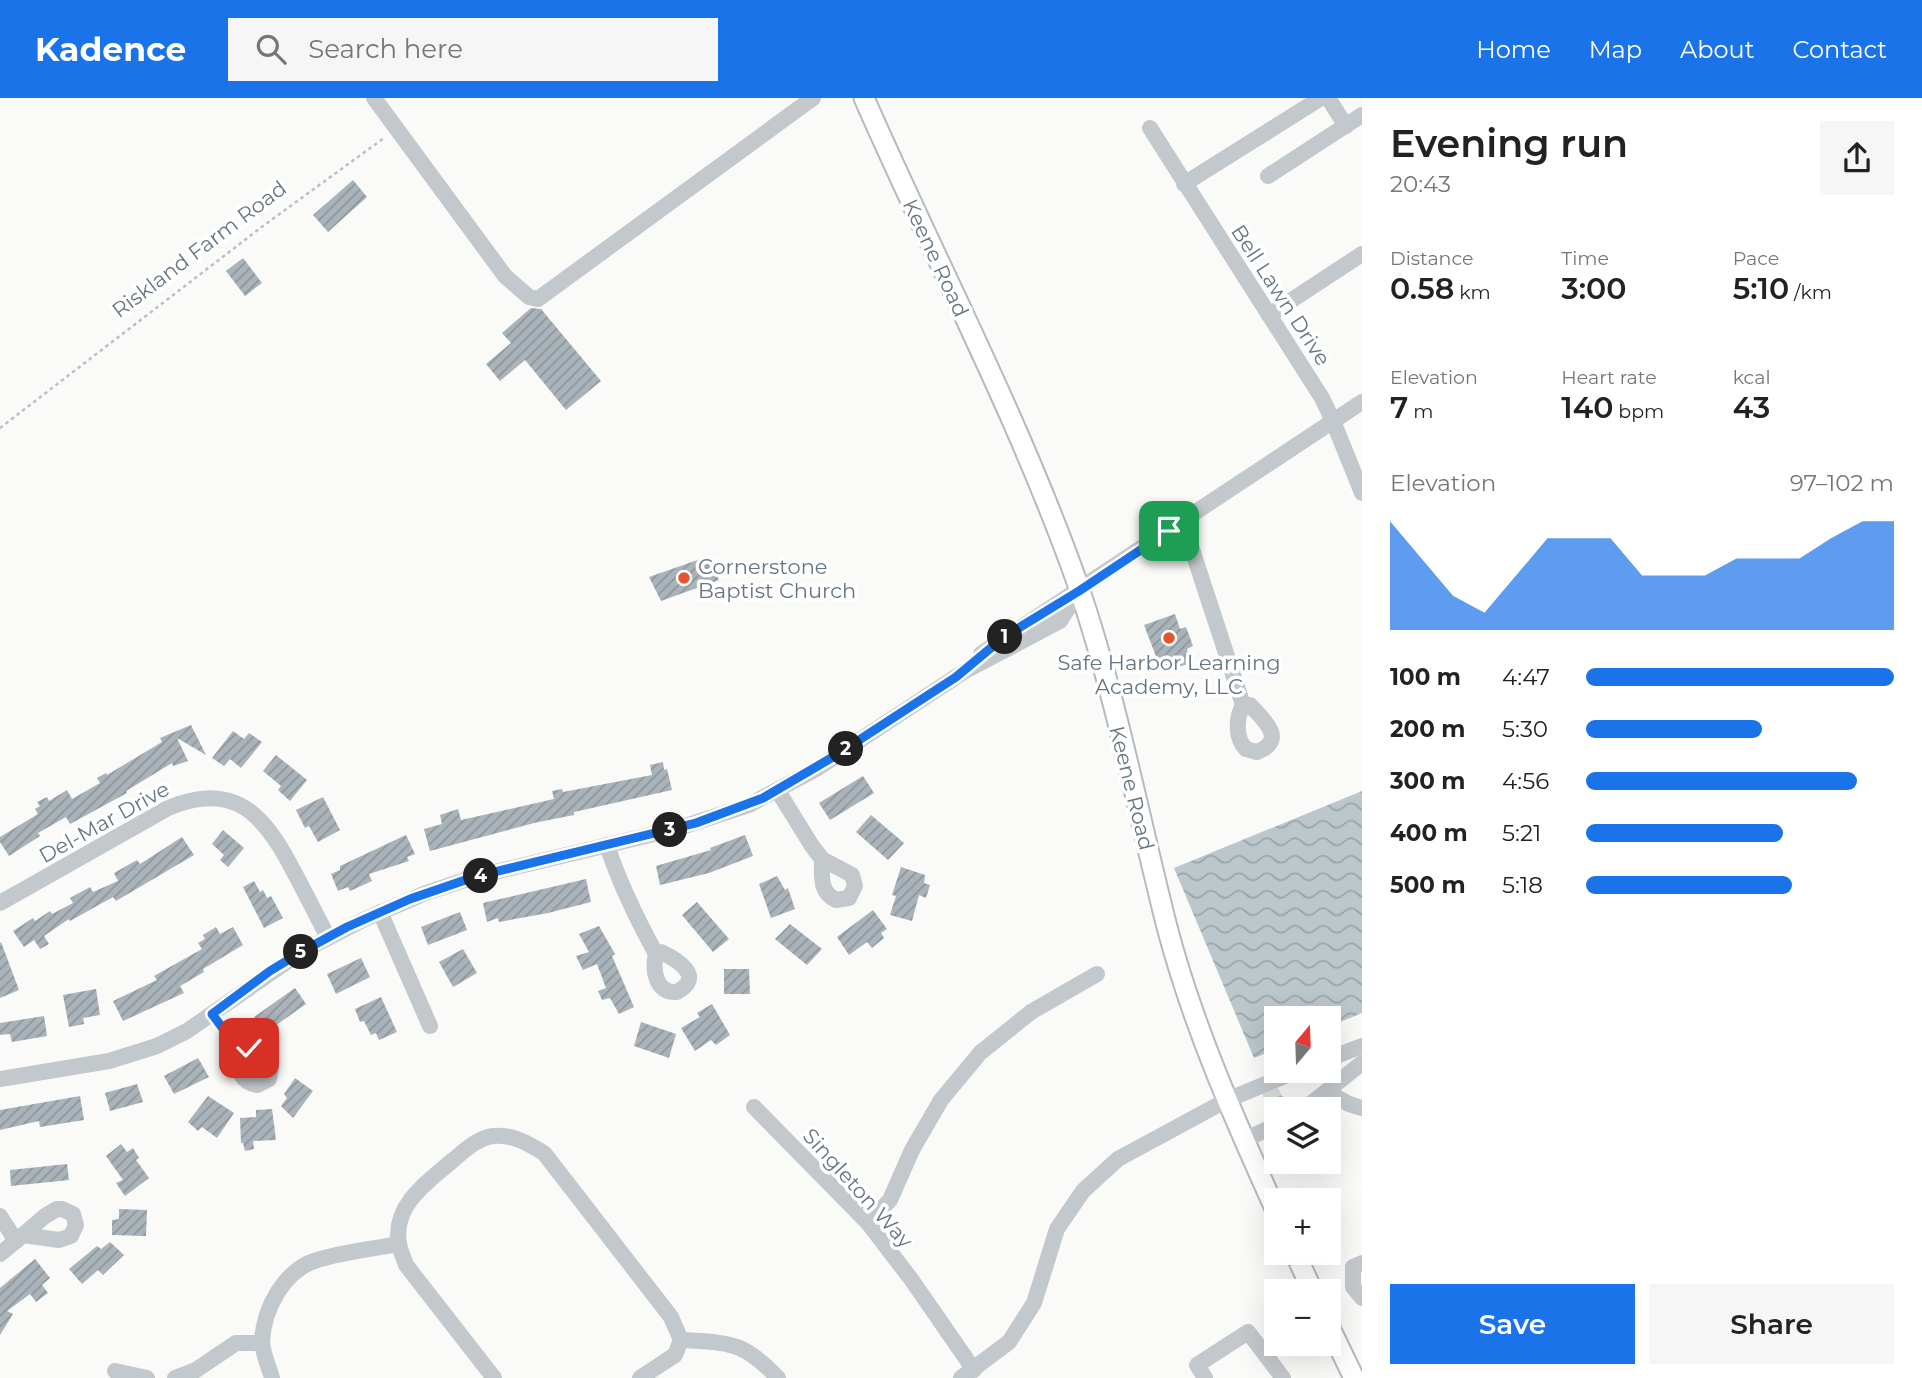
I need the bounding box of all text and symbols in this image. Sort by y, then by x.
search box [228,18,718,81]
text: Kadence [35,29,186,69]
icon: search [252,30,290,68]
text: Search here [308,33,463,65]
text: Home [1476,35,1551,64]
text: Map [1589,35,1642,64]
text: About [1680,35,1754,64]
text: Contact [1792,35,1887,64]
text: Evening run [1390,120,1628,167]
button: share [1820,121,1894,195]
text: 20:43 [1390,170,1451,198]
street label: Riskland Farm Road [107,175,291,323]
street label: Keene Road [898,195,974,321]
street label: Bell Lawn Drive [1226,220,1336,370]
text: Distance [1390,247,1473,270]
text: Time [1561,247,1609,270]
text: Pace [1733,247,1779,270]
text: 0.58 [1390,270,1454,307]
text: 3:00 [1561,270,1627,307]
text: 5:10 [1733,270,1789,307]
text: km [1454,281,1491,304]
text: /km [1789,281,1832,304]
text: Elevation [1390,366,1478,389]
text: Heart rate [1561,366,1657,389]
text: kcal [1733,366,1771,389]
text: 7 [1390,389,1408,426]
text: 140 [1561,389,1613,426]
text: 43 [1733,389,1770,426]
text: m [1408,400,1433,423]
text: bpm [1613,400,1664,423]
text: Elevation [1390,469,1496,497]
text: 97–102 m [1790,469,1894,497]
pin [1139,501,1199,561]
icon: arrive [1150,512,1188,550]
place label: Cornerstone Baptist Church [698,554,856,603]
marker: Cornerstone Baptist Church [676,570,692,586]
pin: 1 [988,620,1023,654]
text: 1 [1001,625,1008,648]
marker: Safe Harbor Learning Academy, LLC [1161,630,1177,646]
place label: Safe Harbor Learning Academy, LLC [1057,650,1281,699]
text: 100 m [1390,663,1461,691]
text: 4:47 [1502,663,1550,691]
text: 200 m [1390,715,1465,743]
text: 5:30 [1502,715,1548,743]
street label: Keene Road [1104,723,1160,853]
pin: 2 [828,732,864,766]
text: 2 [840,737,851,760]
text: 300 m [1390,767,1466,795]
text: 4:56 [1502,767,1549,795]
street label: Del-Mar Drive [34,776,174,868]
pin: 3 [652,812,688,848]
text: 3 [664,818,675,841]
text: 400 m [1390,819,1468,847]
text: 5:21 [1502,819,1541,847]
pin: 4 [463,858,498,894]
text: 4 [474,864,487,887]
text: 500 m [1390,871,1466,899]
text: 5:18 [1502,871,1543,899]
pin: 5 [284,934,318,970]
text: 5 [295,940,306,963]
north arrow [1264,1006,1340,1083]
map controls [1264,1006,1341,1356]
pin [219,1018,279,1078]
icon: check [230,1029,268,1067]
button: layers [1264,1097,1341,1174]
street label: Singleton Way [798,1123,919,1253]
button: + [1264,1188,1341,1265]
button: − [1264,1279,1341,1356]
button: Save [1390,1284,1635,1364]
button: Share [1649,1284,1894,1364]

